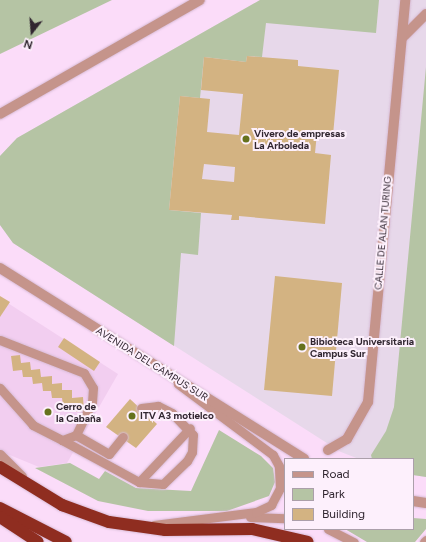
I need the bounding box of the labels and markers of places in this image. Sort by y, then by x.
place label: Vivero de empresas La Arboleda [254,127,345,150]
marker: Vivero de empresas La Arboleda [241,134,251,144]
place label: Bibioteca Universitaria Campus Sur [310,335,414,358]
marker: Bibioteca Universitaria Campus Sur [297,342,307,352]
place label: Cerro de la Cabaña [56,400,101,424]
marker: Cerro de la Cabaña [43,407,53,417]
place label: ITV A3 motielco [140,410,214,422]
marker: ITV A3 motielco [127,411,137,421]

